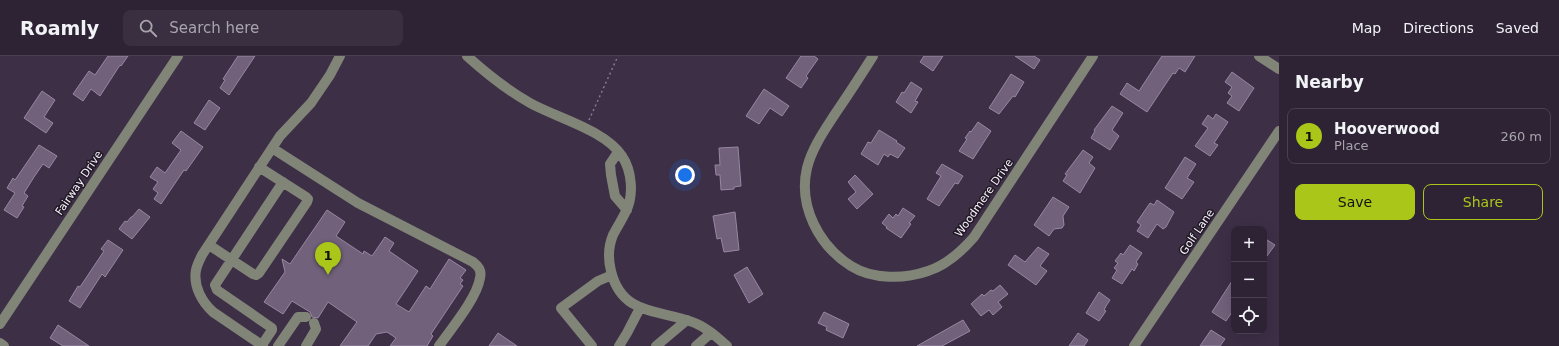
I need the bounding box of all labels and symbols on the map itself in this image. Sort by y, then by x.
street label: Fairway Drive [53,148,105,218]
street label: Woodmere Drive [952,156,1016,239]
your location [675,165,695,185]
street label: Golf Lane [1177,207,1217,257]
pin: 1 [315,242,341,275]

